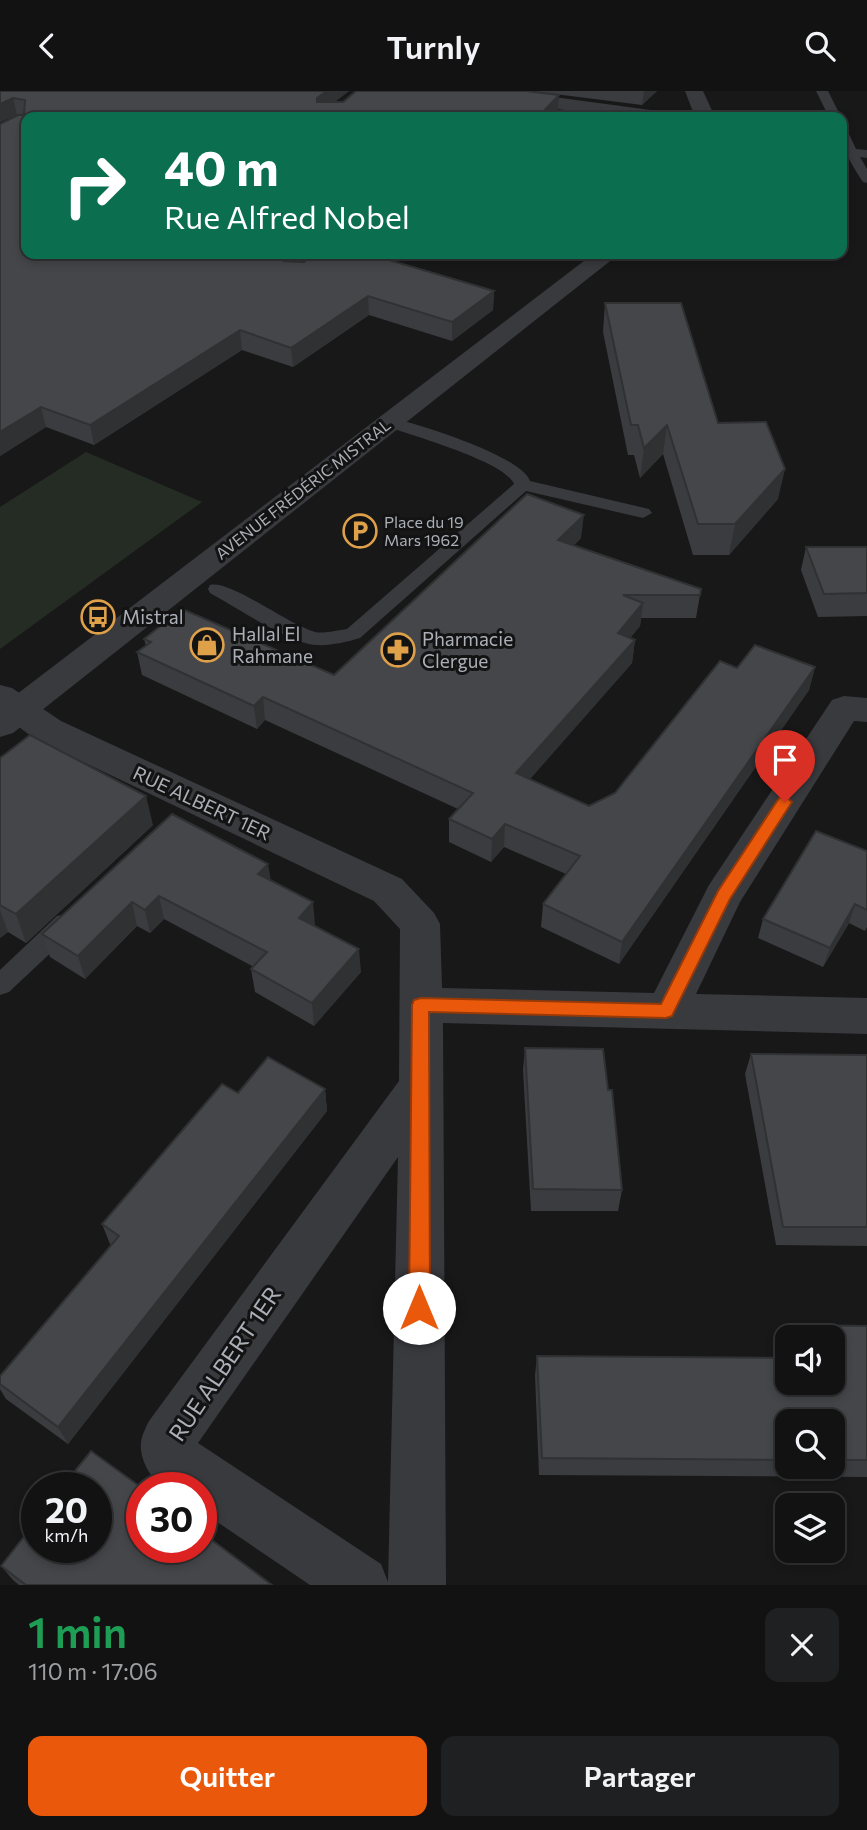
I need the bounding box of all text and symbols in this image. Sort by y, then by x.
text: Turnly [387,26,480,66]
icon: back [28,27,66,65]
icon: search [801,27,839,65]
text: 40 m [164,136,279,196]
icon: right [49,140,140,231]
text: Rue Alfred Nobel [164,196,410,236]
street label: AVENUE FRÉDÉRIC MISTRAL [211,414,394,563]
parking icon: Place du 19 Mars 1962 [341,512,379,550]
place label: Place du 19 Mars 1962 [384,512,464,549]
bus stop icon: Mistral [79,598,117,636]
place label: Mistral [122,605,184,628]
place label: Hallal El Rahmane [232,622,313,667]
shop icon: Hallal El Rahmane [188,626,226,664]
place label: Pharmacie Clergue [422,627,513,672]
pharmacy icon: Pharmacie Clergue [379,631,417,669]
pin [755,730,815,802]
icon: arrive [766,741,804,779]
street label: RUE ALBERT 1ER [130,761,275,845]
position arrow [382,1271,456,1345]
street label: RUE ALBERT 1ER [162,1281,286,1446]
map controls [775,1325,845,1563]
button: sound [775,1325,845,1395]
button: search [775,1409,845,1479]
speed limit sign: 30 [126,1472,217,1563]
text: 20 [45,1487,88,1530]
button: layers [775,1493,845,1563]
text: km/h [45,1524,88,1546]
text: 1 min [28,1605,127,1657]
button: close [765,1608,839,1682]
text: 110 m · 17:06 [28,1657,158,1685]
button: Quitter [28,1736,427,1816]
button: Partager [441,1736,839,1816]

